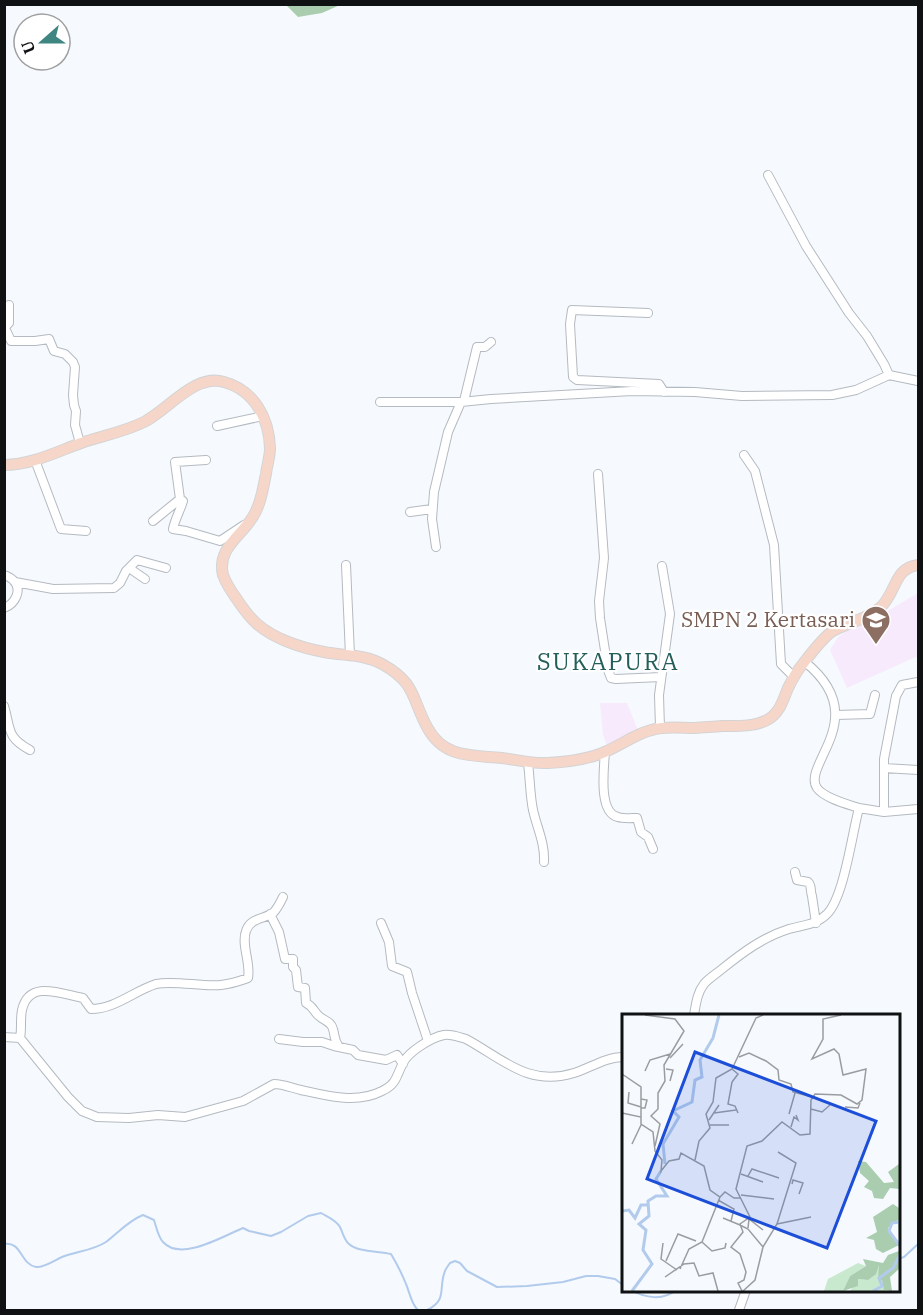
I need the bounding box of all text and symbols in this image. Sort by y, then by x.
north arrow [12,12,72,72]
text: U [16,38,40,57]
school or university icon: SMPN 2 Kertasari [860,604,892,646]
place label: SMPN 2 Kertasari [681,605,855,633]
district label: SUKAPURA [537,645,679,677]
inset map [622,1014,899,1291]

